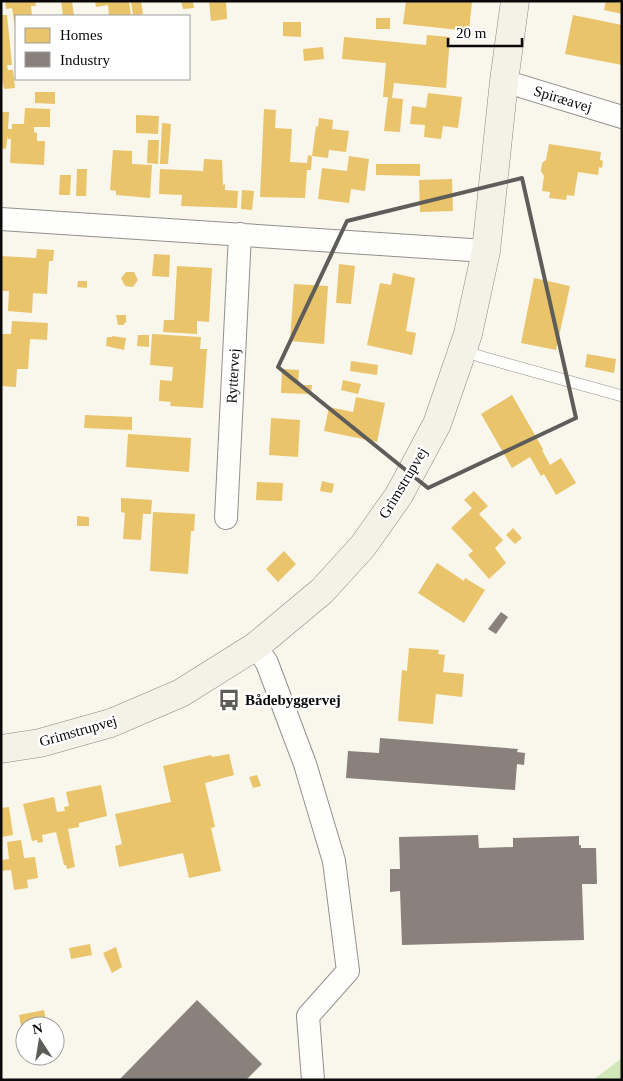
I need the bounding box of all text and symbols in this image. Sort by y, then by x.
legend [15,15,190,80]
scale bar [448,15,522,47]
text: 20 m [456,25,487,41]
text: Homes [60,27,103,43]
text: Industry [60,52,110,68]
street label: Spiræavej [532,83,594,115]
street label: Ryttervej [224,348,242,404]
street label: Grimstrupvej [376,445,430,521]
bus stop icon: Bådebyggervej [216,687,242,713]
place label: Bådebyggervej [245,692,341,708]
street label: Grimstrupvej [37,712,119,750]
north arrow [15,1016,65,1066]
text: N [31,1020,44,1037]

